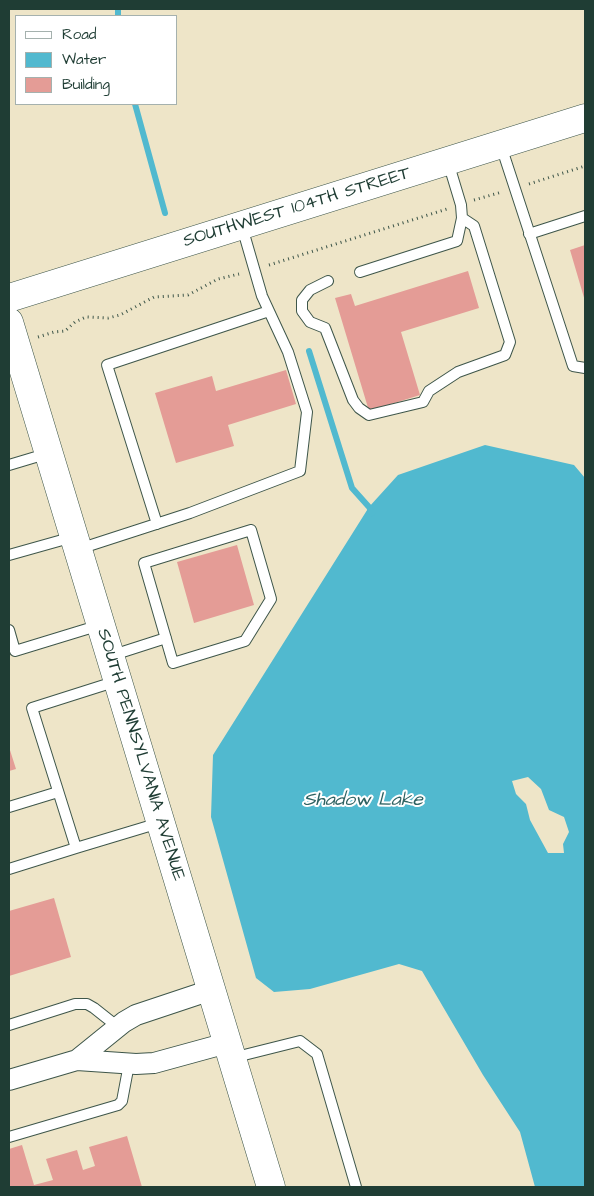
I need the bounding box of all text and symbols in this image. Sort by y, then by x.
legend [15,15,178,105]
text: Road [62,24,96,45]
text: Water [62,49,106,70]
text: Building [62,74,110,95]
street label: SOUTHWEST 104TH STREET [181,163,413,253]
street label: SOUTH PENNSYLVANIA AVENUE [91,626,189,884]
water label: Shadow Lake [303,790,423,812]

